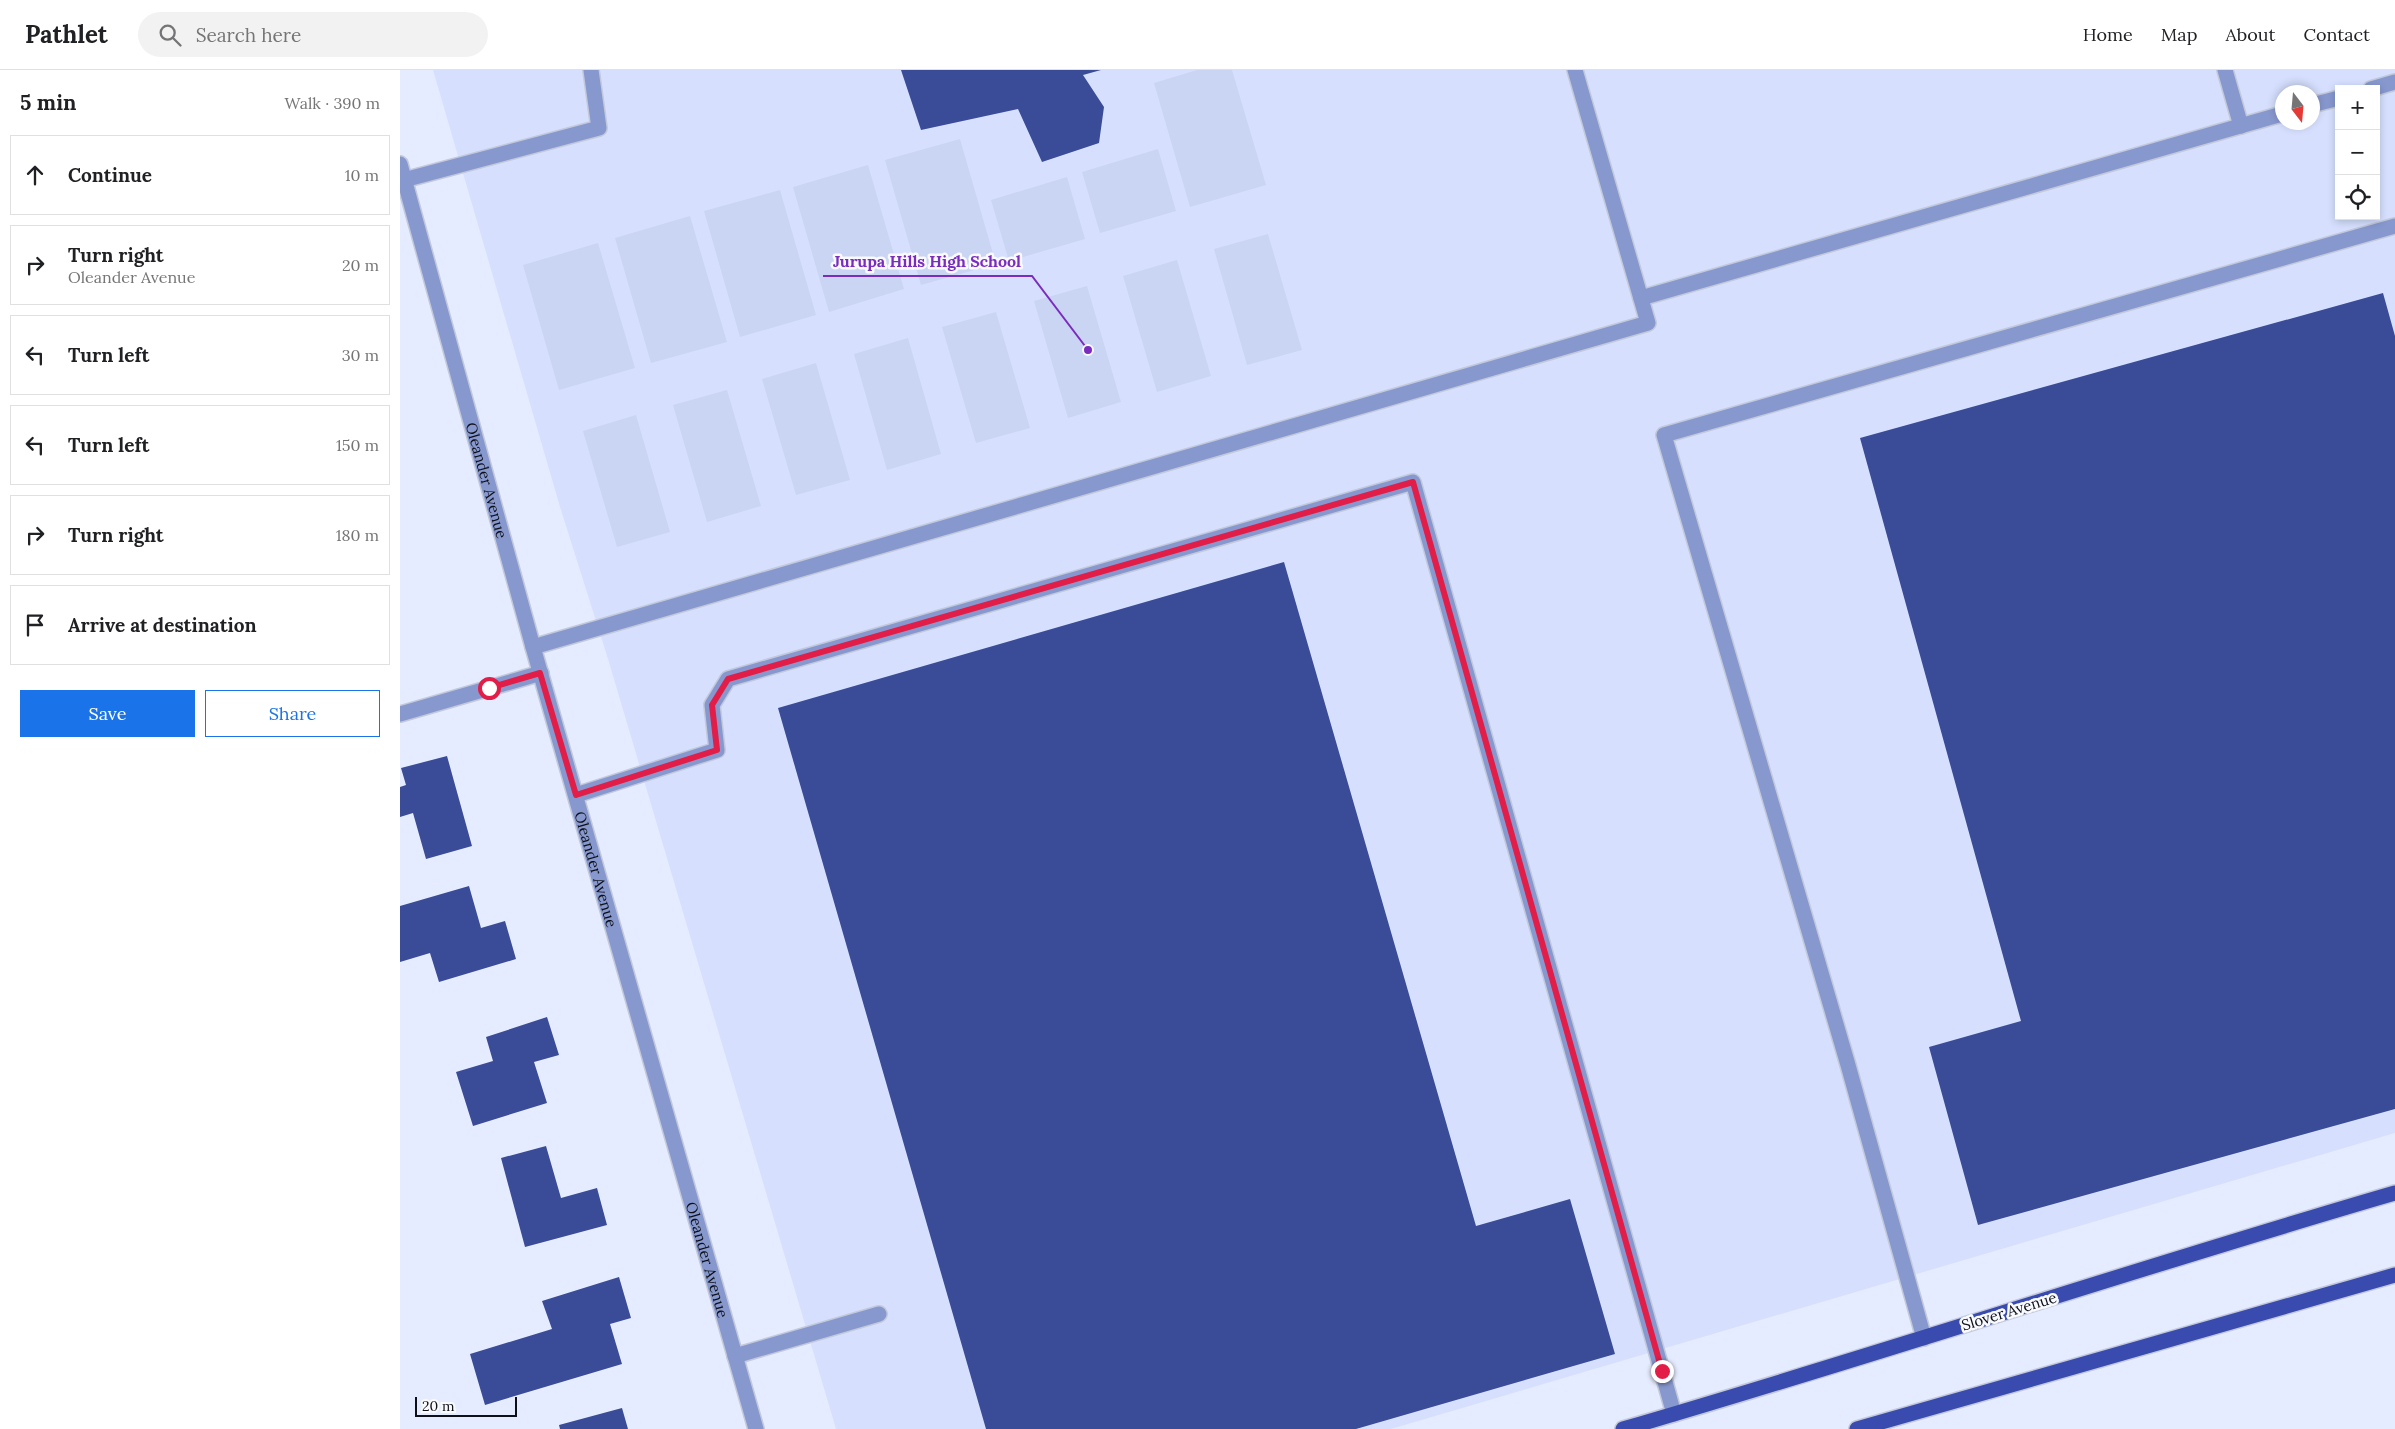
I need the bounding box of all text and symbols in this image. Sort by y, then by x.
search box [138,12,488,57]
text: Pathlet [25,19,108,50]
icon: search [156,21,184,49]
text: Search here [196,23,301,47]
text: Home [2083,23,2133,46]
text: Map [2161,23,2197,46]
text: About [2225,23,2275,46]
text: Contact [2303,23,2370,46]
north arrow [2275,85,2320,130]
map controls [2335,85,2380,220]
button: + [2335,85,2380,130]
text: 5 min [20,89,76,116]
text: Walk · 390 m [284,93,380,113]
button: − [2335,130,2380,175]
icon: ahead [21,161,49,189]
text: Continue [68,163,152,187]
text: 10 m [345,165,379,185]
button: locate [2335,175,2380,220]
text: Turn right [68,243,164,267]
callout: Jurupa Hills High School [823,245,1032,276]
icon: right [21,251,49,279]
text: Jurupa Hills High School [833,251,1021,271]
text: 20 m [342,255,379,275]
text: Oleander Avenue [68,267,195,287]
icon: left [21,341,49,369]
text: Turn left [68,343,149,367]
text: 30 m [342,345,379,365]
street label: Oleander Avenue [462,420,512,540]
icon: left [21,431,49,459]
text: Turn left [68,433,149,457]
text: 150 m [336,435,379,455]
icon: right [21,521,49,549]
text: Turn right [68,523,164,547]
text: 180 m [336,525,379,545]
icon: arrive [21,611,49,639]
text: Arrive at destination [68,613,257,637]
route start [478,677,501,700]
button: Save [20,690,195,737]
button: Share [205,690,380,737]
street label: Oleander Avenue [571,809,622,929]
street label: Oleander Avenue [682,1200,733,1320]
street label: Slover Avenue [1959,1288,2059,1334]
route end [1651,1360,1674,1383]
scale bar [415,1394,518,1417]
text: 20 m [422,1397,454,1415]

